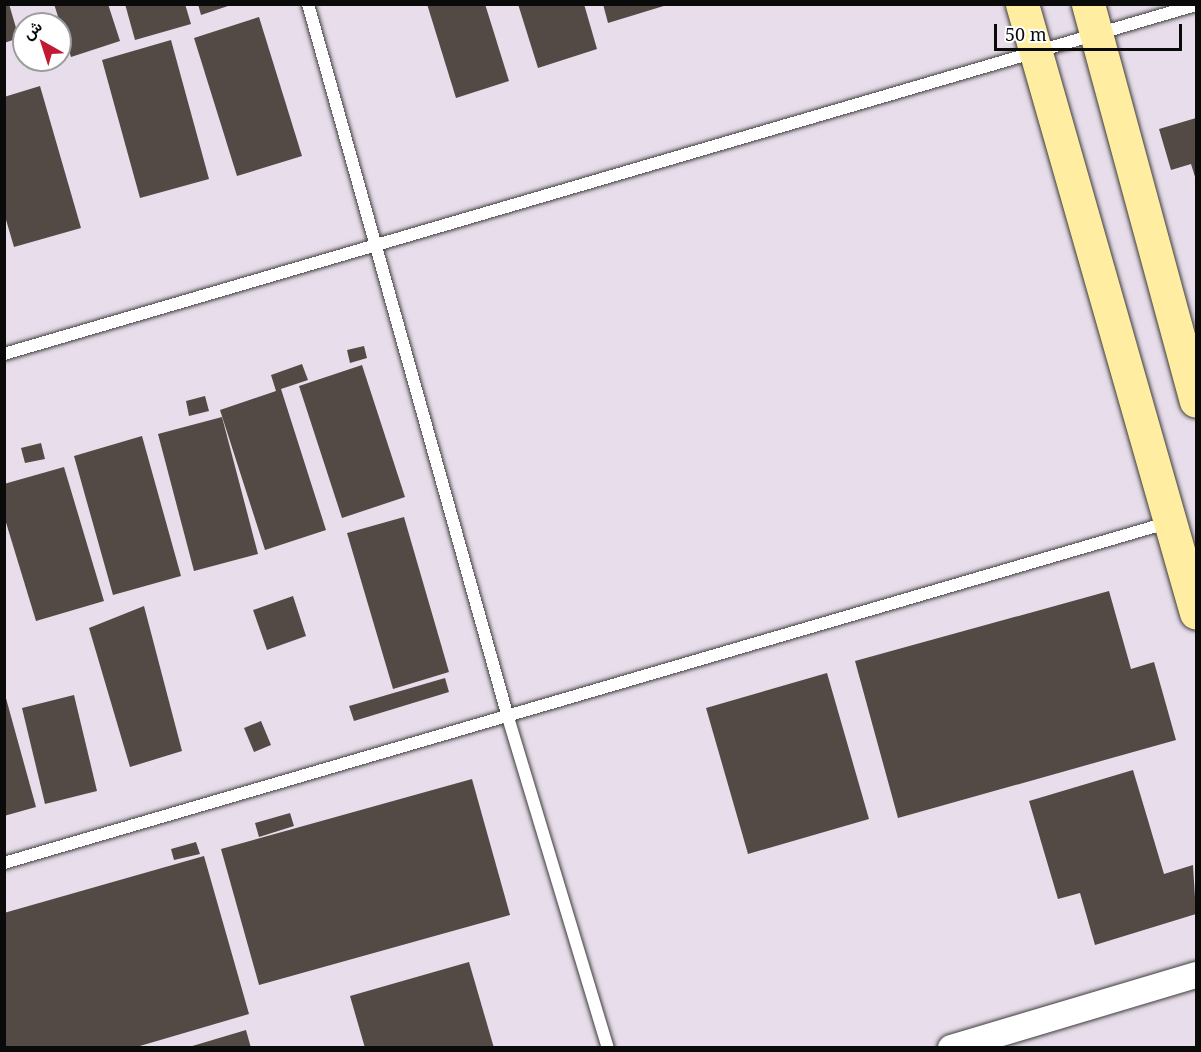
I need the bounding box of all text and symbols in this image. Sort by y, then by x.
north arrow [12,12,72,72]
scale bar [997,12,1184,50]
text: ش [18,15,46,44]
text: 50 m [1005,22,1047,46]

